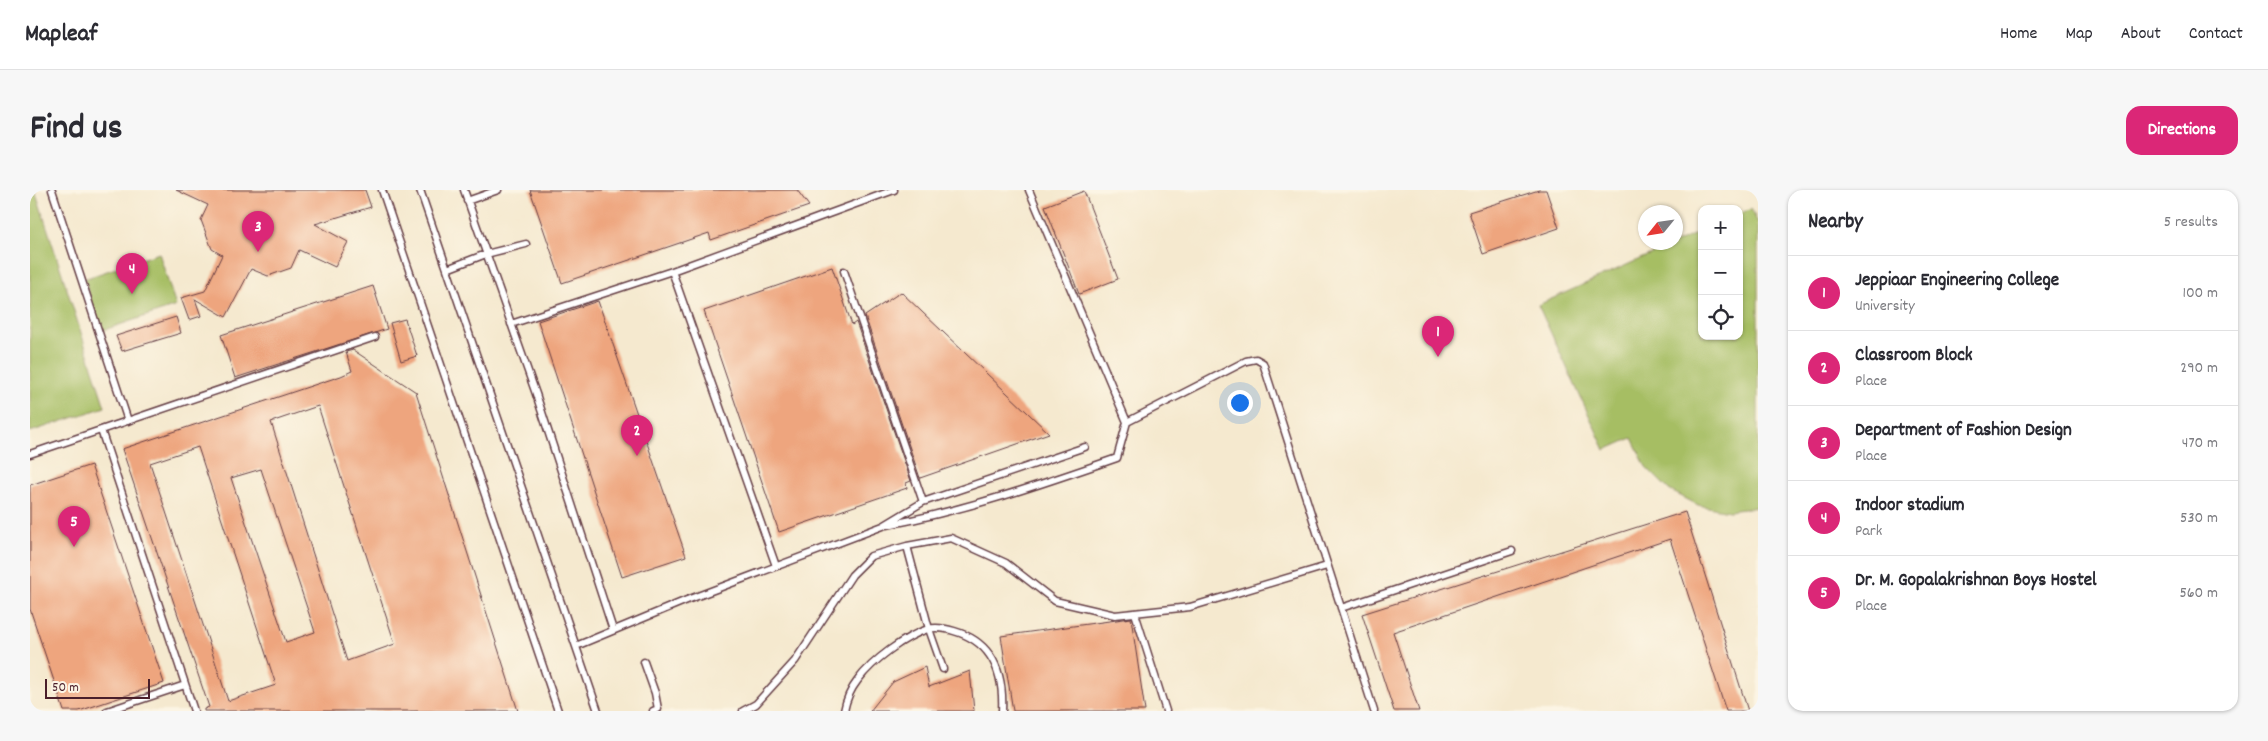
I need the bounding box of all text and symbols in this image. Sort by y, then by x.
text: Mapleaf [25,18,97,52]
text: Home [2000,22,2037,47]
text: Map [2065,22,2093,47]
text: About [2121,22,2161,47]
text: Contact [2189,22,2243,47]
text: Find us [30,105,122,155]
button: Directions [2126,106,2238,155]
north arrow [1638,205,1683,250]
map controls [1698,205,1743,340]
button: + [1698,205,1743,250]
text: Nearby [1808,208,1863,238]
pin: 3 [242,211,274,252]
text: 5 results [2164,211,2218,234]
button: − [1698,250,1743,295]
pin: 4 [116,253,148,294]
text: Jeppiaar Engineering College [1855,268,2059,295]
text: 1 [1822,282,1826,305]
text: 100 m [2182,282,2218,305]
button: locate [1698,295,1743,340]
text: University [1855,295,1915,318]
pin: 1 [1422,316,1454,357]
text: Classroom Block [1855,343,1973,370]
text: 2 [1821,357,1828,380]
text: 290 m [2180,357,2218,380]
text: Place [1855,370,1887,393]
your location [1227,390,1253,416]
pin: 2 [621,415,653,456]
text: Department of Fashion Design [1855,418,2072,445]
text: 3 [1820,432,1828,455]
text: 470 m [2182,432,2218,455]
text: Place [1855,445,1887,468]
text: Indoor stadium [1855,493,1964,520]
pin: 5 [58,506,90,547]
text: 4 [1821,507,1827,530]
text: 530 m [2180,507,2218,530]
text: Park [1855,520,1882,543]
text: Dr. M. Gopalakrishnan Boys Hostel [1855,568,2097,595]
text: 5 [1820,582,1828,605]
text: 560 m [2179,582,2218,605]
text: Place [1855,595,1887,618]
scale bar [45,676,150,699]
text: 50 m [52,678,79,698]

